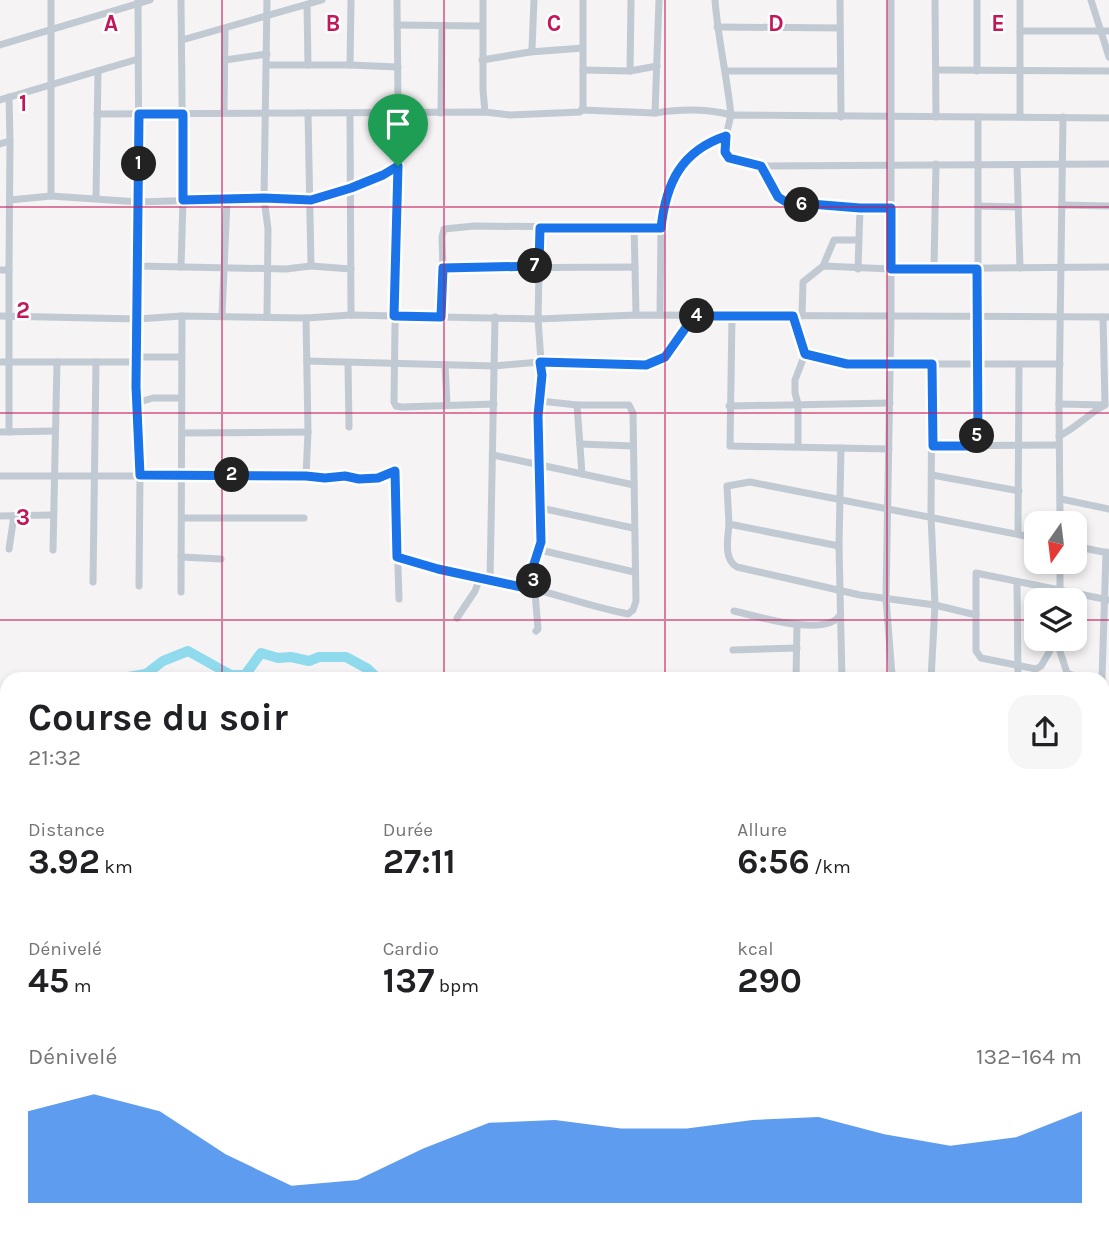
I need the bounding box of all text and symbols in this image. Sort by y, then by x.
text: A [104,10,118,37]
text: B [326,10,340,37]
text: C [547,10,561,37]
text: D [768,10,784,37]
text: E [991,10,1005,37]
text: 1 [19,90,27,117]
pin [368,94,428,166]
icon: arrive [379,105,417,143]
pin: 1 [122,146,156,182]
text: 1 [135,152,142,174]
pin: 6 [784,188,820,222]
text: 6 [796,193,807,215]
pin: 7 [518,248,552,284]
text: 7 [530,254,539,276]
text: 2 [16,297,30,324]
pin: 4 [680,298,714,334]
text: 4 [691,304,702,326]
pin: 5 [960,418,995,453]
text: 5 [971,424,982,446]
pin: 2 [215,458,250,492]
text: 2 [226,463,237,485]
text: 3 [16,504,30,531]
north arrow [1024,511,1087,574]
map controls [1024,511,1087,651]
pin: 3 [516,564,552,598]
text: 3 [528,569,539,591]
button: layers [1024,588,1087,651]
text: Course du soir [28,695,288,740]
button: share [1008,695,1082,769]
text: 21:32 [28,744,81,771]
text: Distance [28,819,105,841]
text: Durée [383,819,433,841]
text: Allure [737,819,787,841]
text: 3.92 [28,841,100,882]
text: 27:11 [383,841,456,882]
text: 6:56 [737,841,810,882]
text: km [100,856,133,878]
text: /km [810,856,851,878]
text: Dénivelé [28,938,102,960]
text: Cardio [383,938,439,960]
text: kcal [737,938,774,960]
text: 45 [28,960,69,1001]
text: 137 [383,960,434,1001]
text: 290 [737,960,802,1001]
text: m [69,975,92,997]
text: bpm [434,975,479,997]
text: Dénivelé [28,1043,117,1070]
text: 132–164 m [976,1043,1082,1070]

